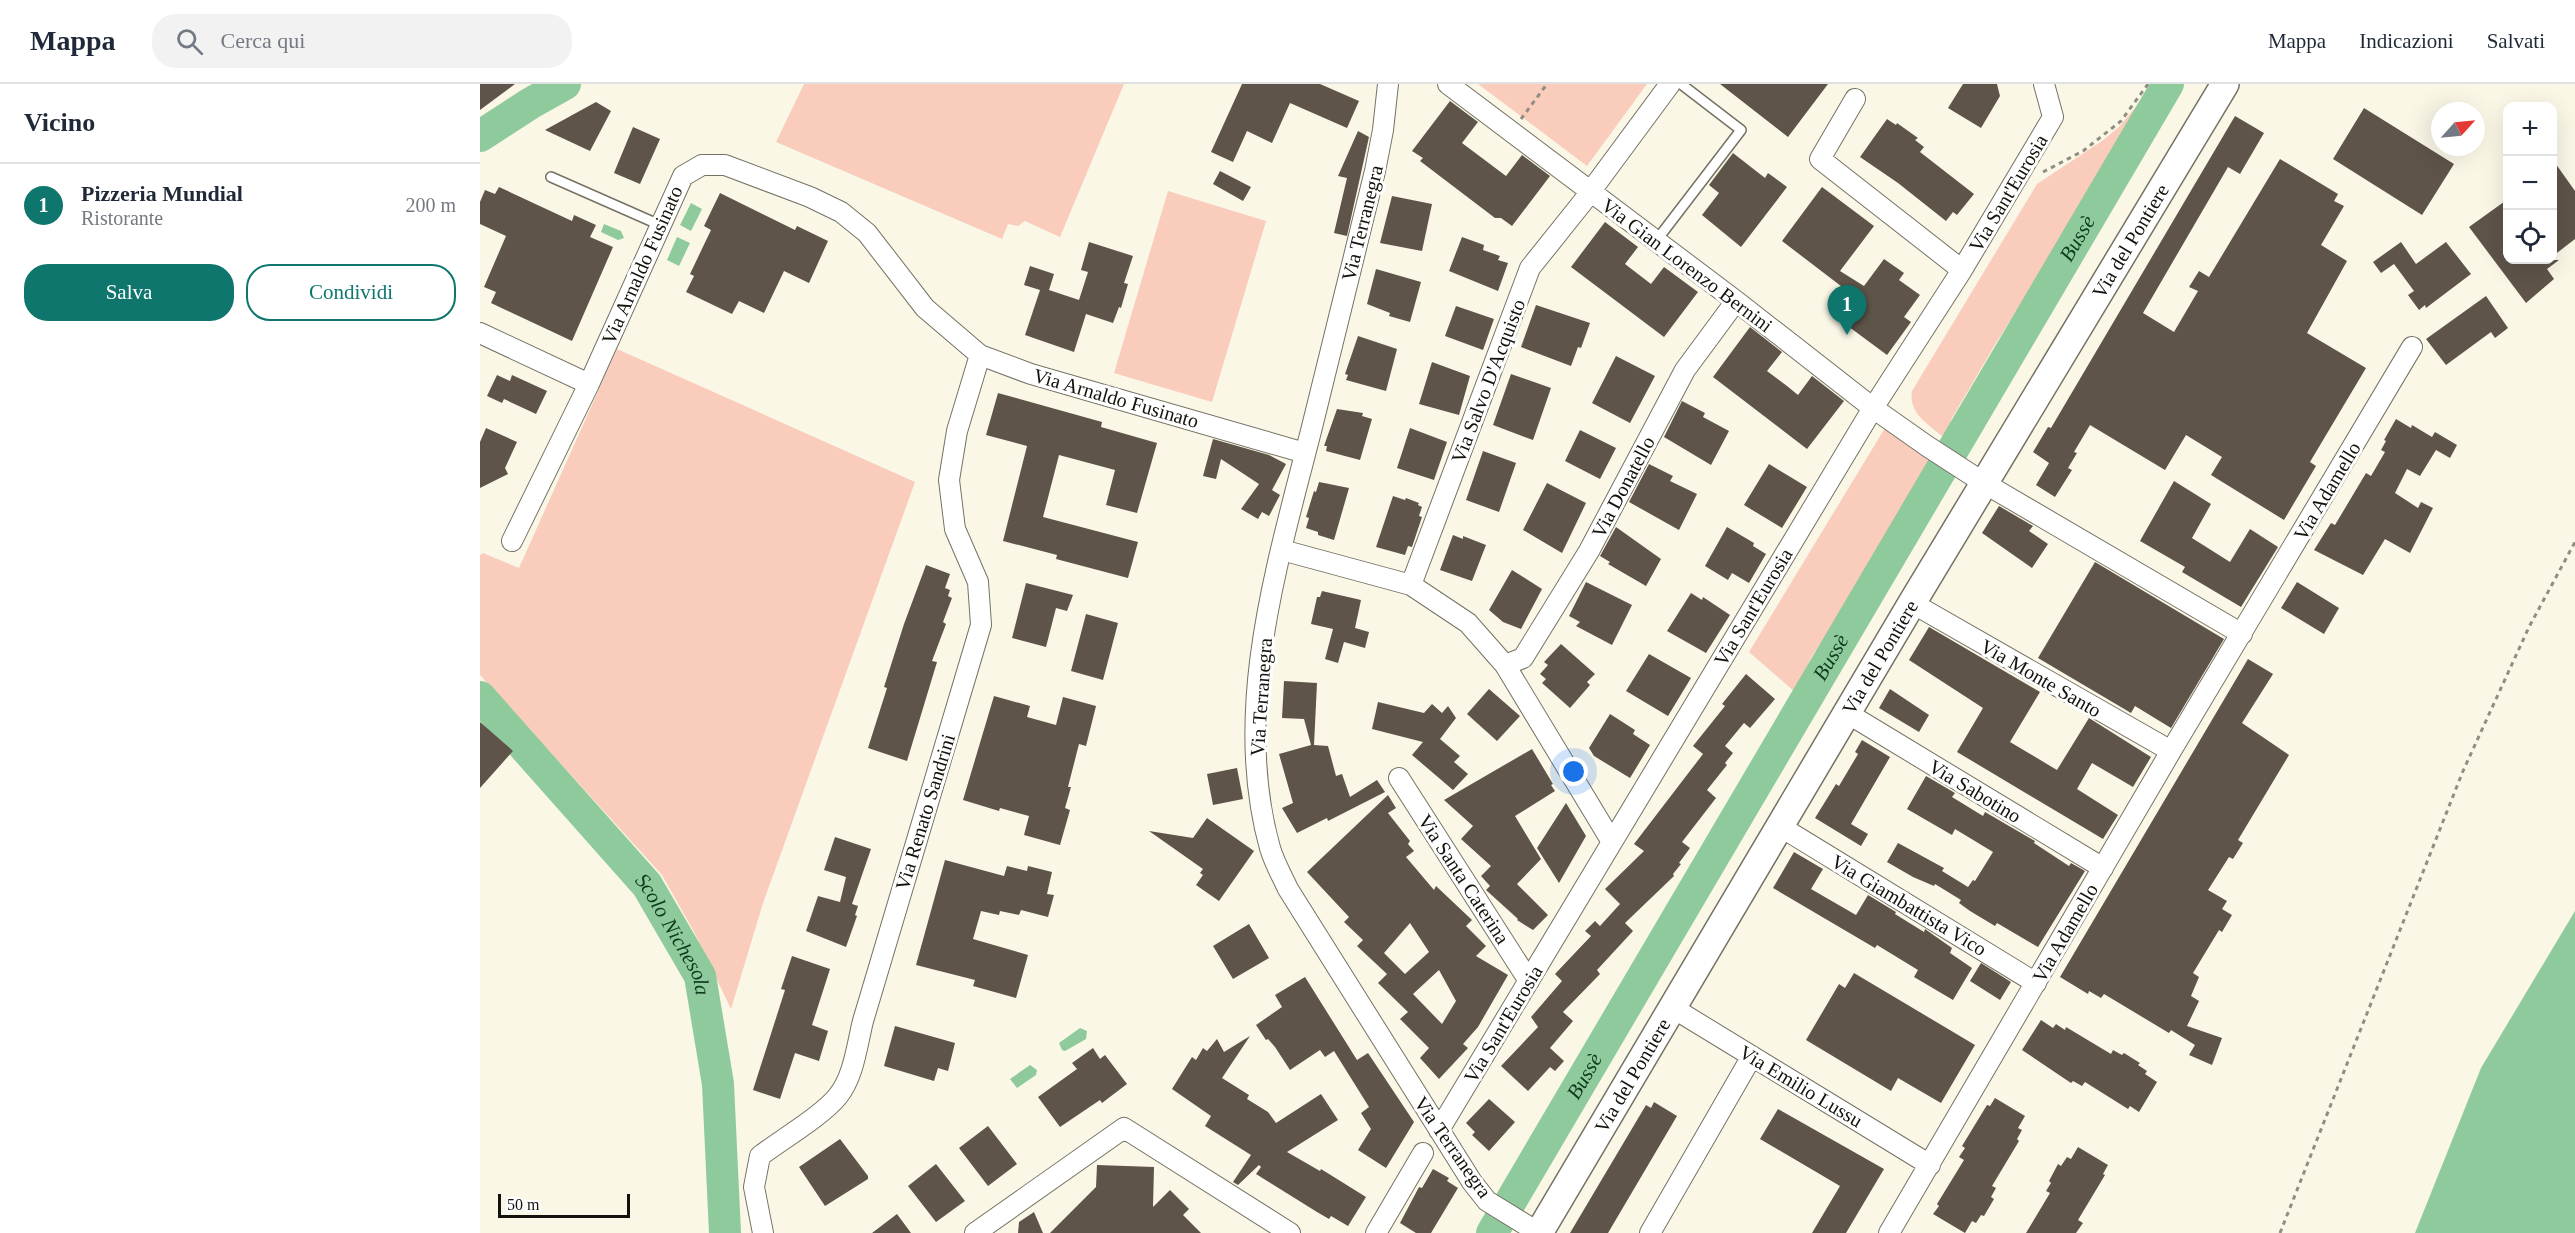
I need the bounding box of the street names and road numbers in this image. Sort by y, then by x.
street label: Via Sant'Eurosia [1964,130,2052,256]
street label: Via Terranegra [1337,163,1388,283]
street label: Via del Pontiere [2088,180,2173,302]
street label: Via Arnaldo Fusinato [597,182,687,348]
street label: Via Gian Lorenzo Bernini [1597,194,1777,337]
street label: Via Salvo D'Acquisto [1447,296,1530,466]
street label: Via Arnaldo Fusinato [1031,364,1201,432]
street label: Via Donatello [1587,433,1659,541]
street label: Via Adamello [2289,438,2365,544]
street label: Via Sant'Eurosia [1709,544,1797,670]
street label: Via del Pontiere [1838,596,1922,718]
street label: Via Monte Santo [1977,635,2105,721]
street label: Via Terranegra [1246,637,1277,757]
street label: Via Renato Sandrini [891,731,959,893]
street label: Via Sabotino [1925,755,2025,827]
street label: Via Santa Caterina [1414,810,1514,948]
street label: Via Giambattista Vico [1827,850,1991,960]
street label: Via Adamello [2028,880,2102,986]
street label: Via Sant'Eurosia [1459,961,1547,1087]
street label: Via del Pontiere [1590,1014,1675,1137]
street label: Via Emilio Lussu [1735,1041,1867,1131]
street label: Via Terranegra [1409,1092,1496,1203]

